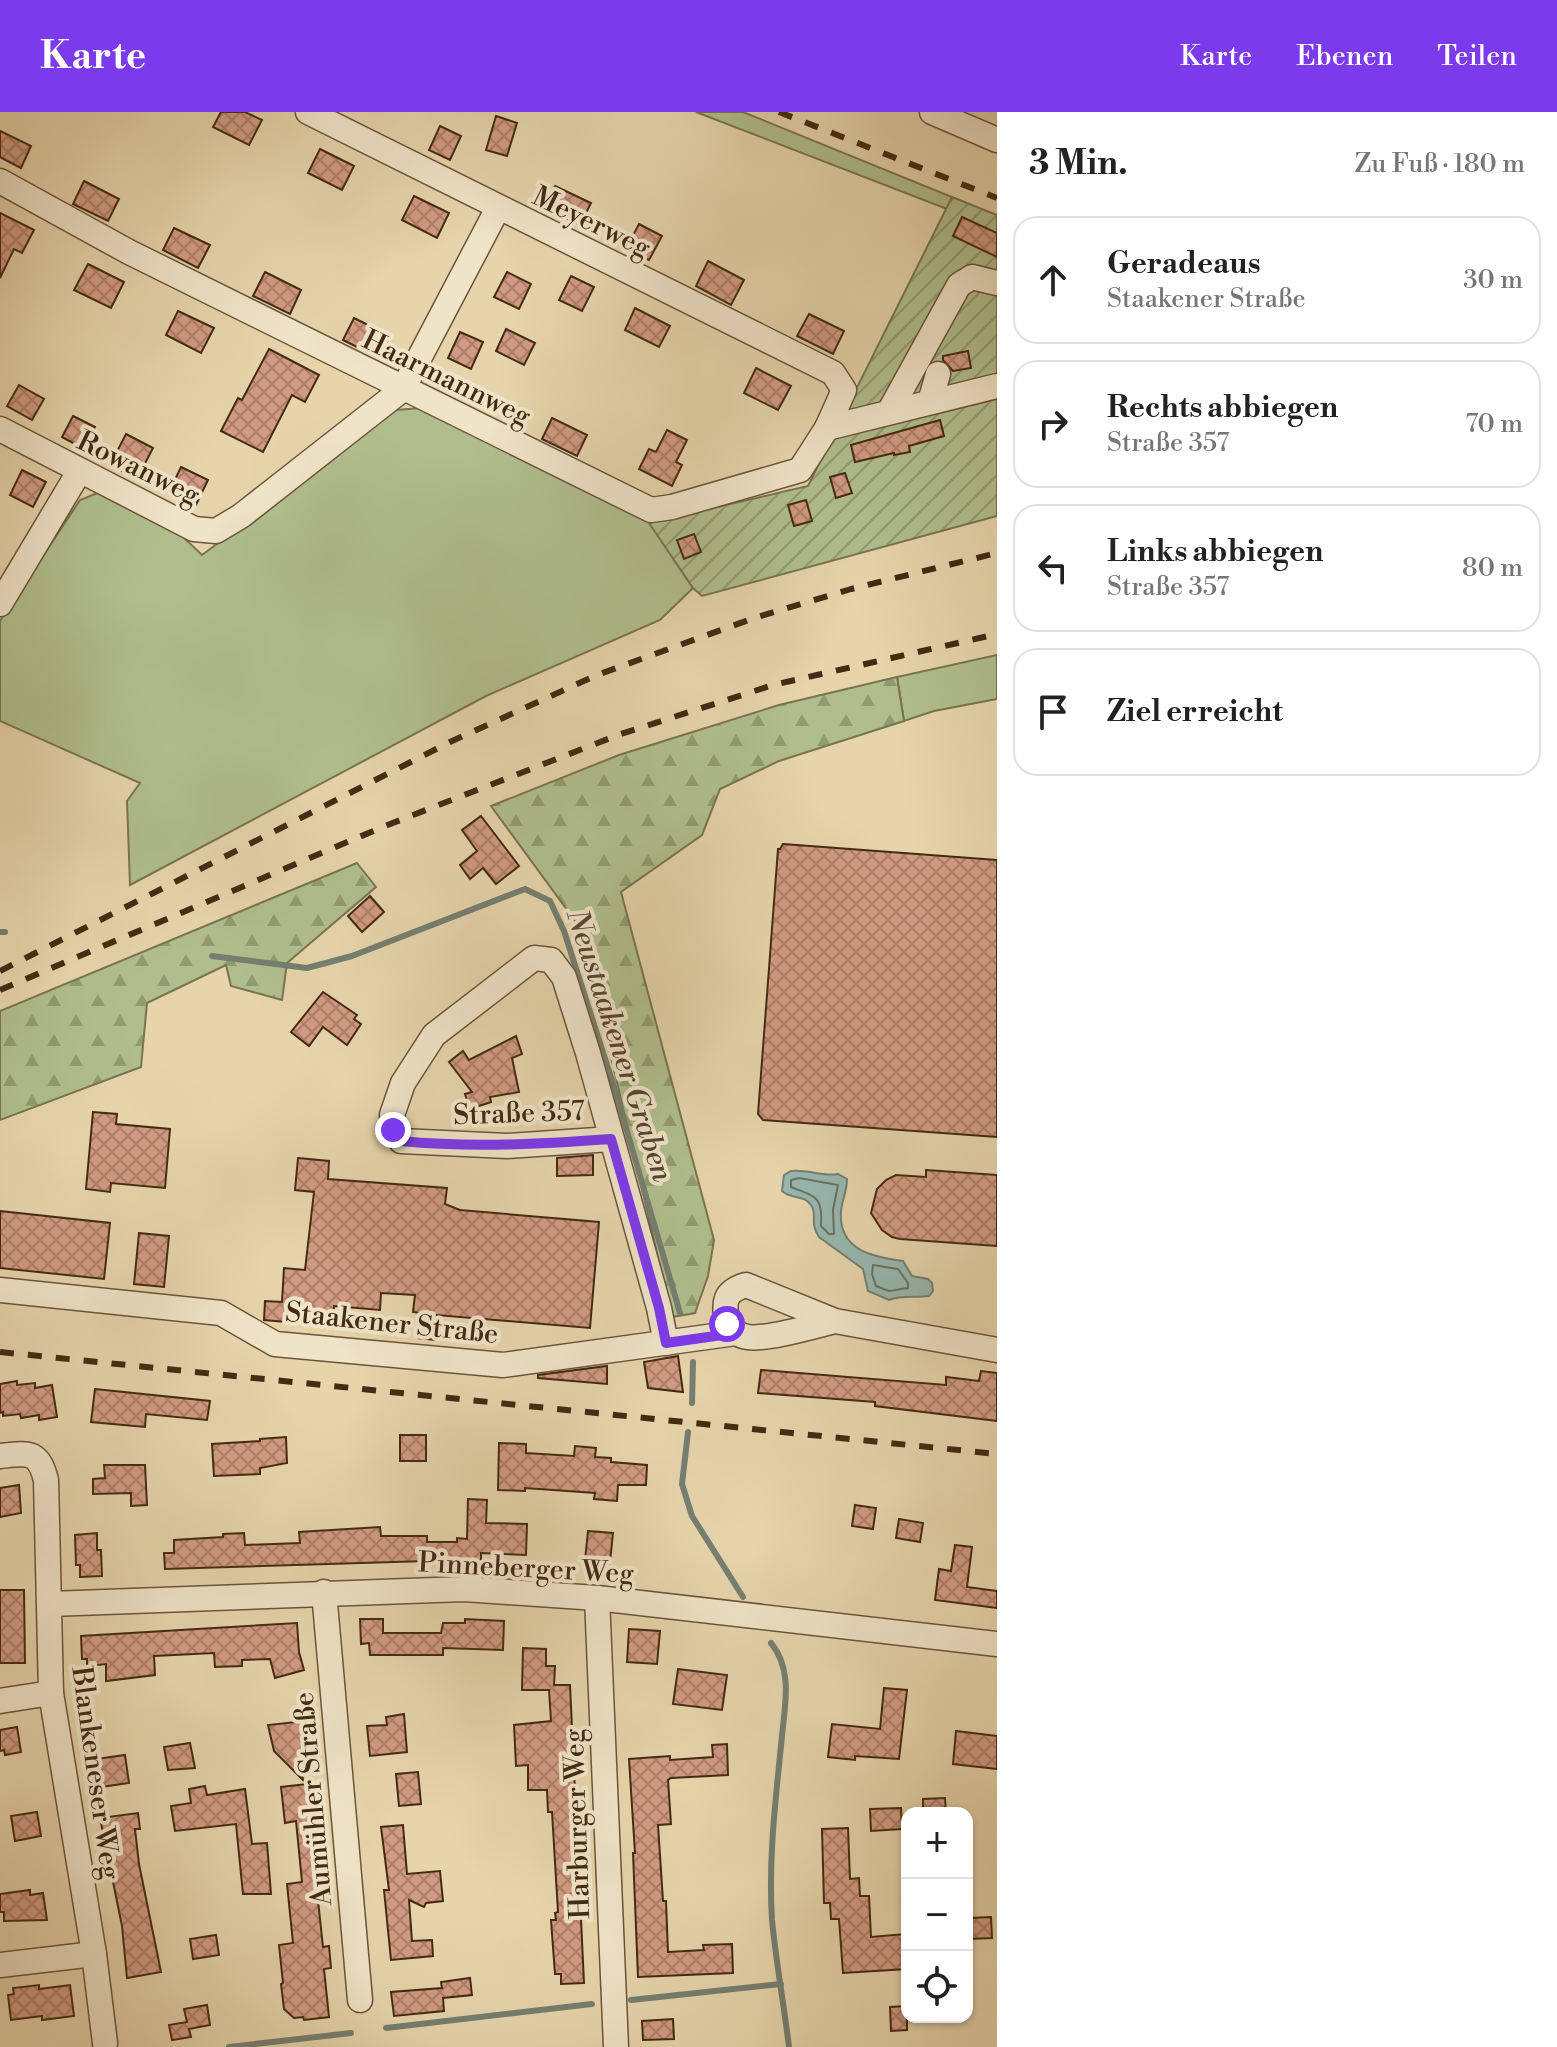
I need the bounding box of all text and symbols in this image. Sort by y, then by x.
text: Karte [40,33,146,80]
text: Karte [1180,39,1252,74]
text: Ebenen [1296,39,1393,74]
text: Teilen [1437,39,1517,74]
text: 3 Min. [1029,143,1127,185]
text: Zu Fuß · 180 m [1355,148,1525,180]
street label: Meyerweg [527,179,657,266]
text: Geradeaus [1107,245,1261,283]
icon: ahead [1031,258,1075,302]
text: 30 m [1463,264,1523,296]
text: Staakener Straße [1107,283,1306,315]
street label: Haarmannweg [356,322,537,434]
text: Rechts abbiegen [1107,389,1338,427]
icon: right [1031,402,1075,446]
text: 70 m [1465,408,1523,440]
street label: Rowanweg [71,424,206,513]
text: Straße 357 [1107,427,1229,459]
text: Links abbiegen [1107,533,1323,571]
icon: left [1031,546,1075,590]
text: 80 m [1462,552,1523,584]
text: Straße 357 [1107,571,1229,603]
icon: arrive [1031,690,1075,734]
text: Ziel erreicht [1107,693,1283,731]
water label: Neustaakener Graben [557,903,681,1187]
street label: Straße 357 [453,1094,585,1133]
route end [375,1112,411,1148]
street label: Staakener Straße [284,1295,500,1352]
route start [709,1306,745,1342]
street label: Pinneberger Weg [417,1545,635,1592]
street label: Blankeneser Weg [63,1663,128,1882]
street label: Aumühler Straße [287,1691,340,1908]
street label: Harburger Weg [557,1728,598,1920]
map controls [901,1807,973,2023]
button: + [901,1807,973,1879]
button: − [901,1879,973,1951]
button: locate [901,1951,973,2023]

